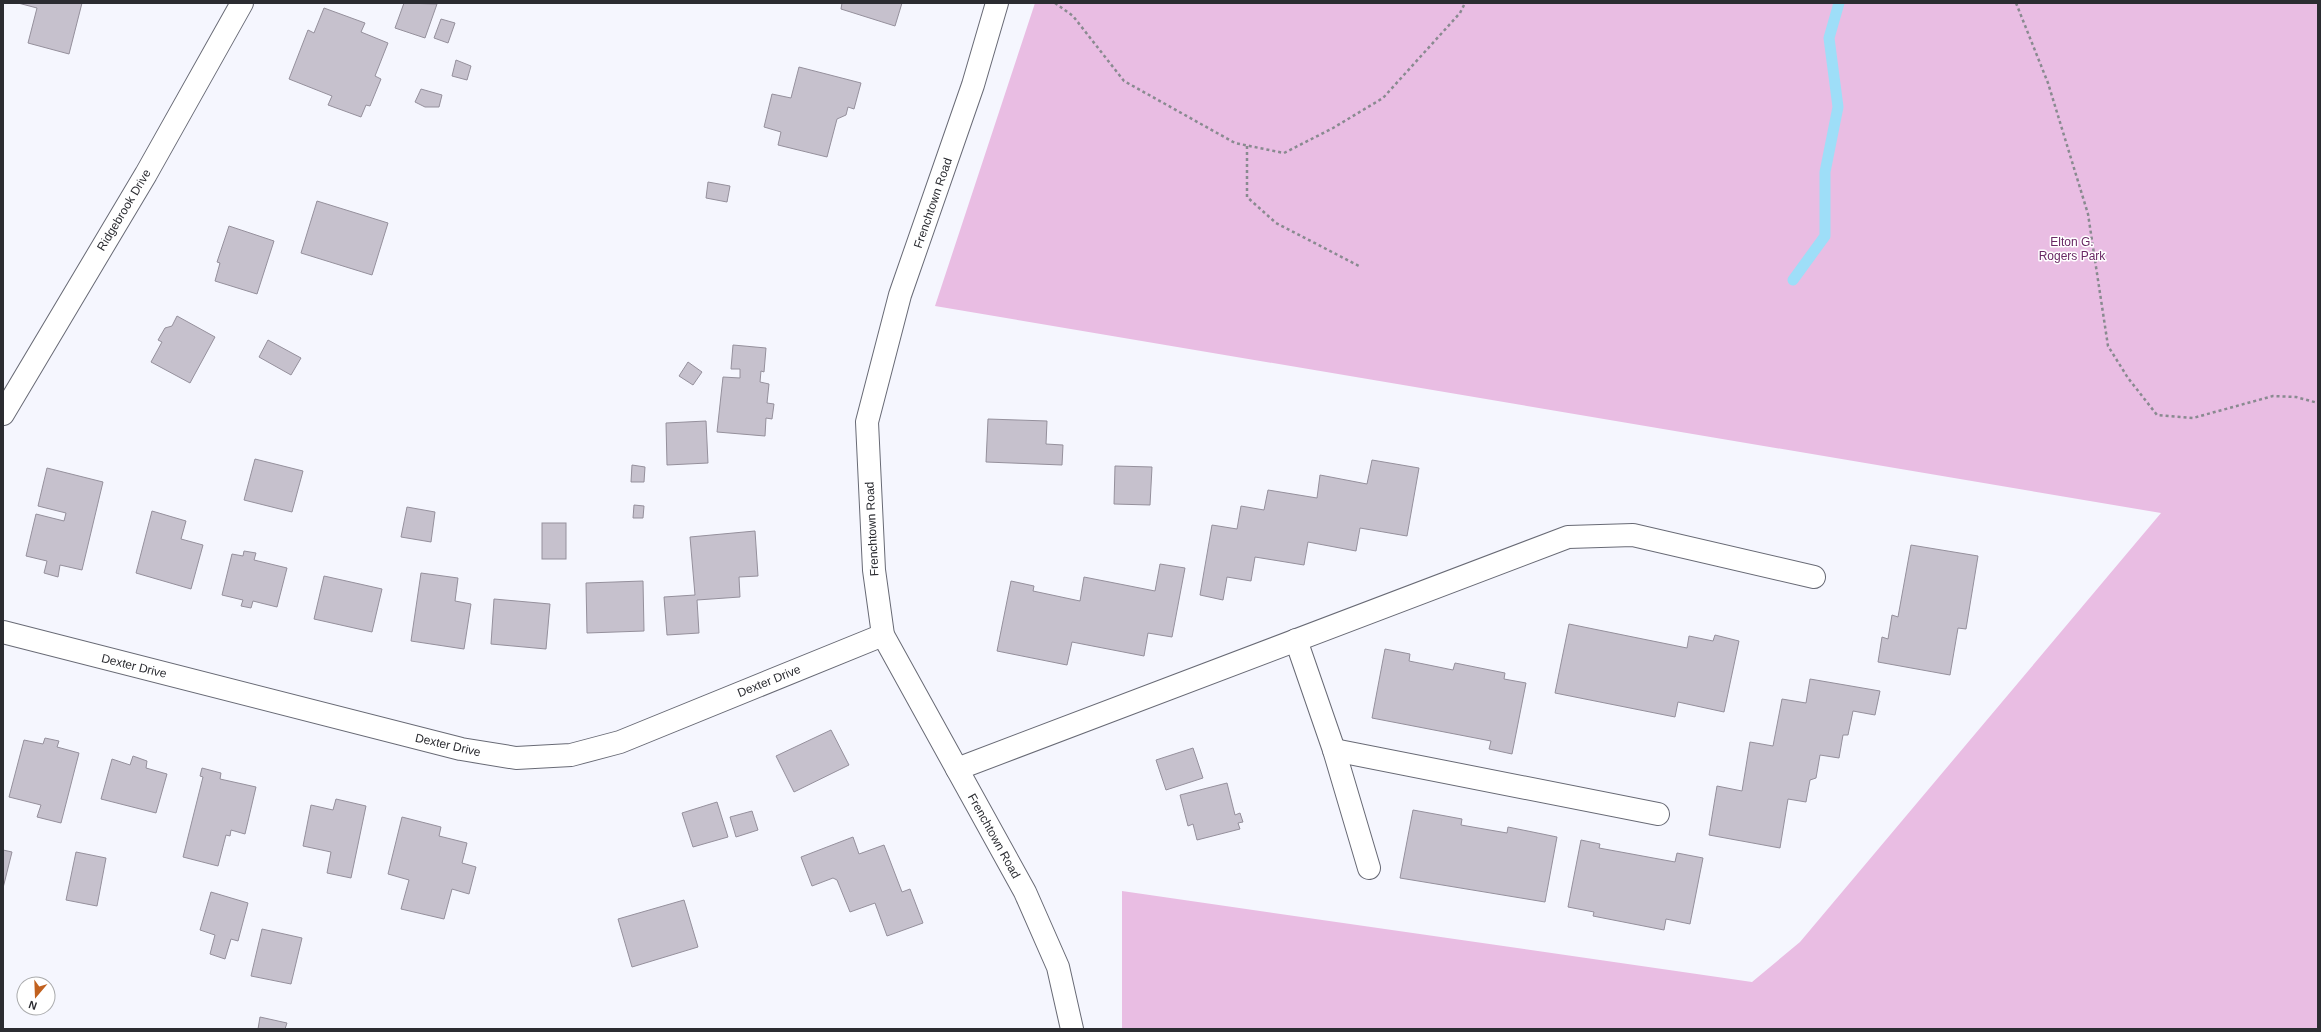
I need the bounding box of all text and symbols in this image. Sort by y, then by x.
street label: Frenchtown Road [911,156,955,250]
street label: Ridgebrook Drive [94,166,154,253]
park label: Elton G. Rogers Park [2039,235,2106,263]
street label: Frenchtown Road [863,481,881,577]
street label: Dexter Drive [100,651,168,681]
street label: Dexter Drive [735,662,803,700]
street label: Dexter Drive [414,731,482,759]
street label: Frenchtown Road [965,791,1023,881]
north arrow [16,976,56,1016]
text: N [27,998,38,1012]

